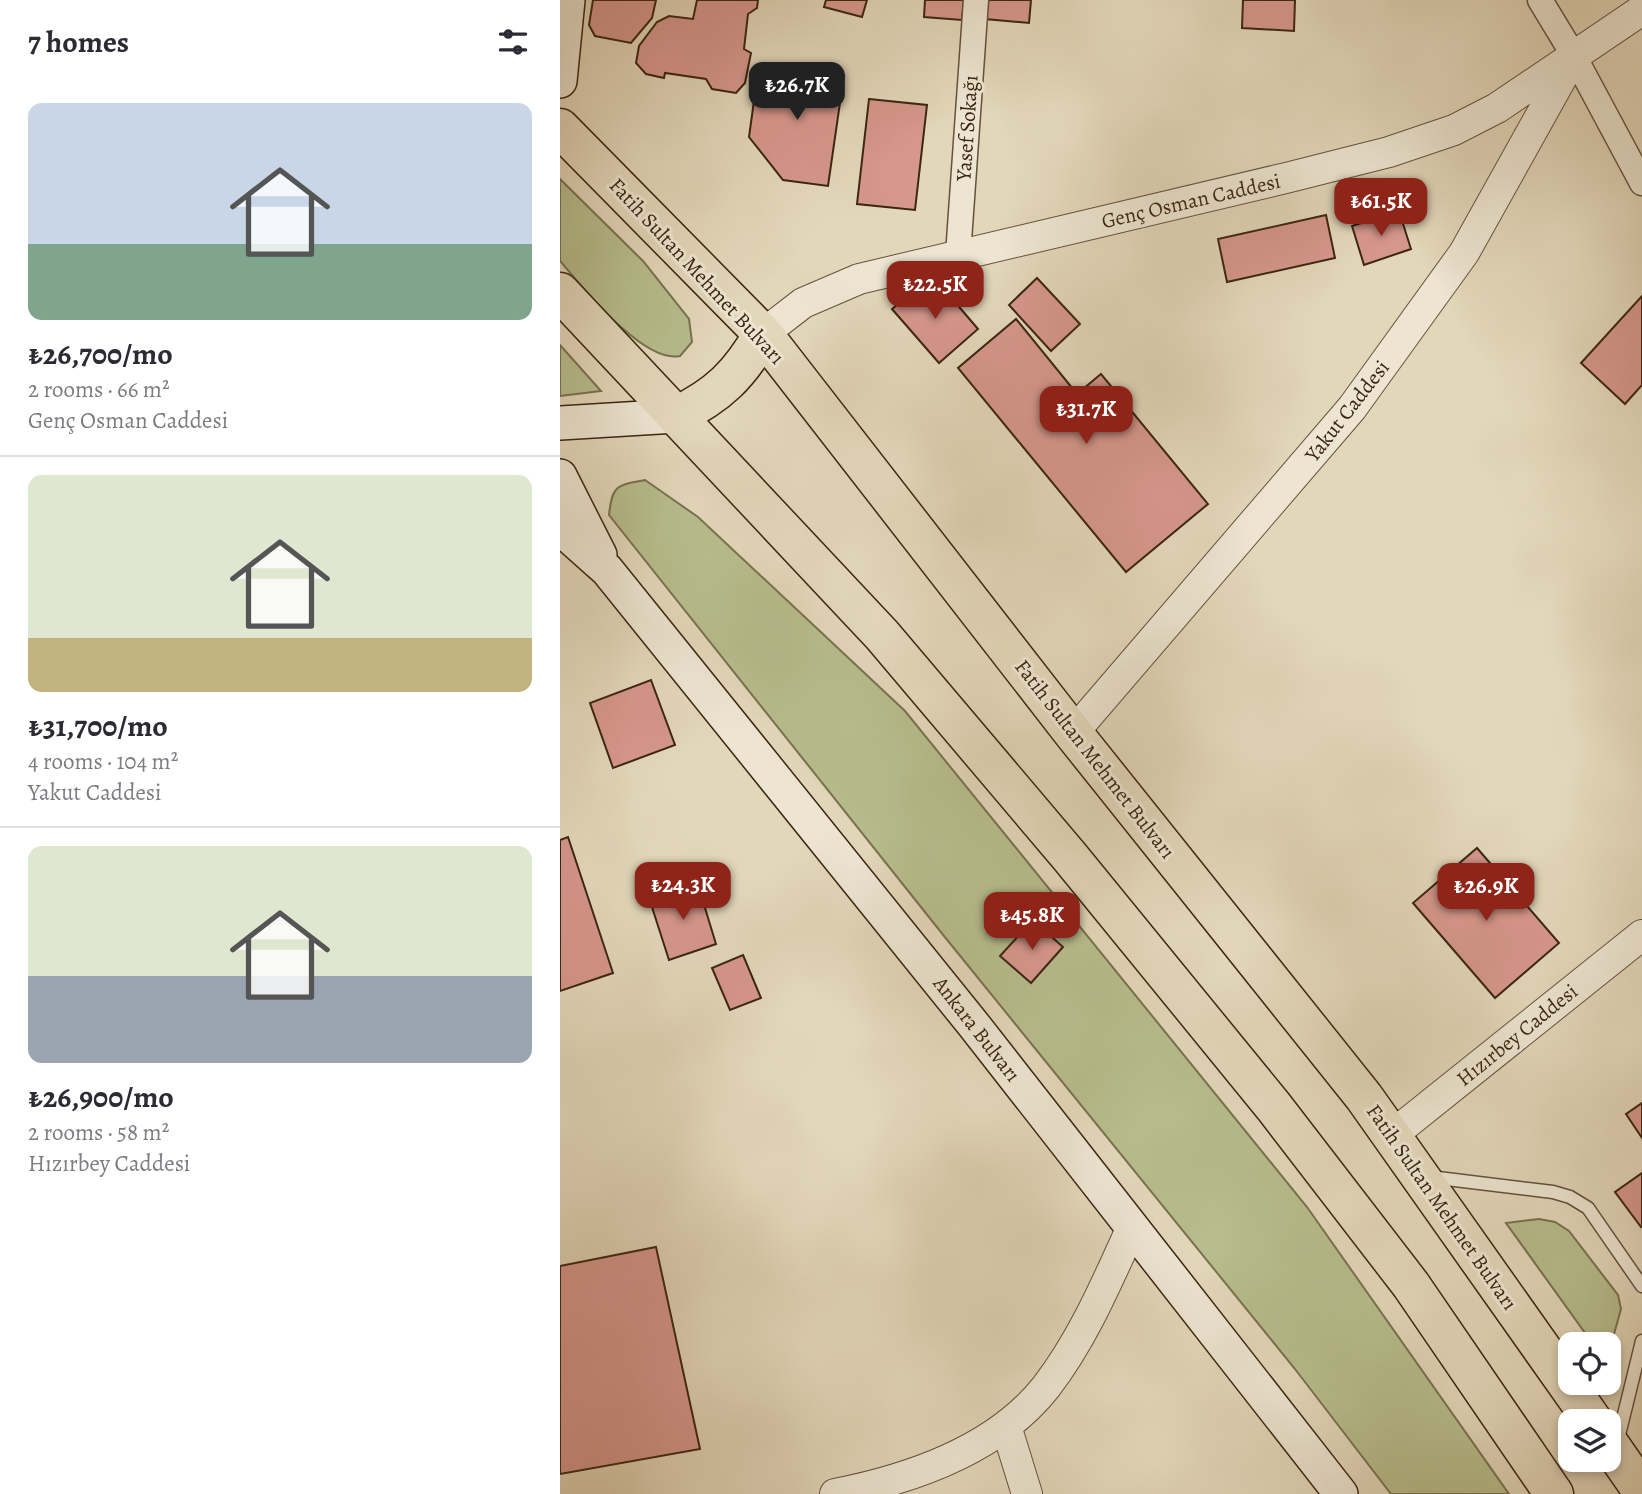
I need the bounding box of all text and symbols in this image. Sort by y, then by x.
text: 7 homes [28,22,129,62]
icon: filters [494,23,532,61]
pin: ₺26.7K [740,62,854,122]
text: ₺26.7K [765,69,829,100]
street label: Yasef Sokağı [949,74,985,183]
icon: home [217,149,343,275]
street label: Genç Osman Caddesi [1099,167,1283,235]
street label: Fatih Sultan Mehmet Bulvarı [603,172,791,370]
pin: ₺61.5K [1324,178,1438,238]
text: ₺61.5K [1350,185,1412,216]
pin: ₺22.5K [878,262,992,321]
text: ₺22.5K [903,268,967,299]
text: ₺26,700/mo [28,334,173,374]
street label: Yakut Caddesi [1298,354,1396,468]
text: 2 rooms · 66 m² [28,374,170,405]
pin: ₺31.7K [1029,386,1143,446]
text: ₺31.7K [1056,393,1116,424]
text: Genç Osman Caddesi [28,405,228,436]
icon: home [217,521,343,647]
street label: Fatih Sultan Mehmet Bulvarı [1008,654,1182,864]
text: ₺31,700/mo [28,706,168,746]
text: 4 rooms · 104 m² [28,746,178,777]
text: Yakut Caddesi [28,777,162,808]
pin: ₺24.3K [626,862,740,922]
pin: ₺26.9K [1429,864,1543,923]
text: ₺24.3K [651,869,715,900]
text: ₺26.9K [1453,870,1519,901]
icon: home [217,892,343,1018]
pin: ₺45.8K [975,892,1089,952]
text: ₺45.8K [1000,899,1064,930]
street label: Ankara Bulvarı [926,970,1027,1088]
street label: Hızırbey Caddesi [1451,977,1583,1093]
text: ₺26,900/mo [28,1077,174,1117]
street label: Fatih Sultan Mehmet Bulvarı [1360,1098,1524,1316]
text: 2 rooms · 58 m² [28,1117,169,1148]
text: Hızırbey Caddesi [28,1148,190,1179]
map controls [1558,1332,1621,1472]
button: locate [1558,1332,1621,1395]
button: layers [1558,1409,1621,1472]

